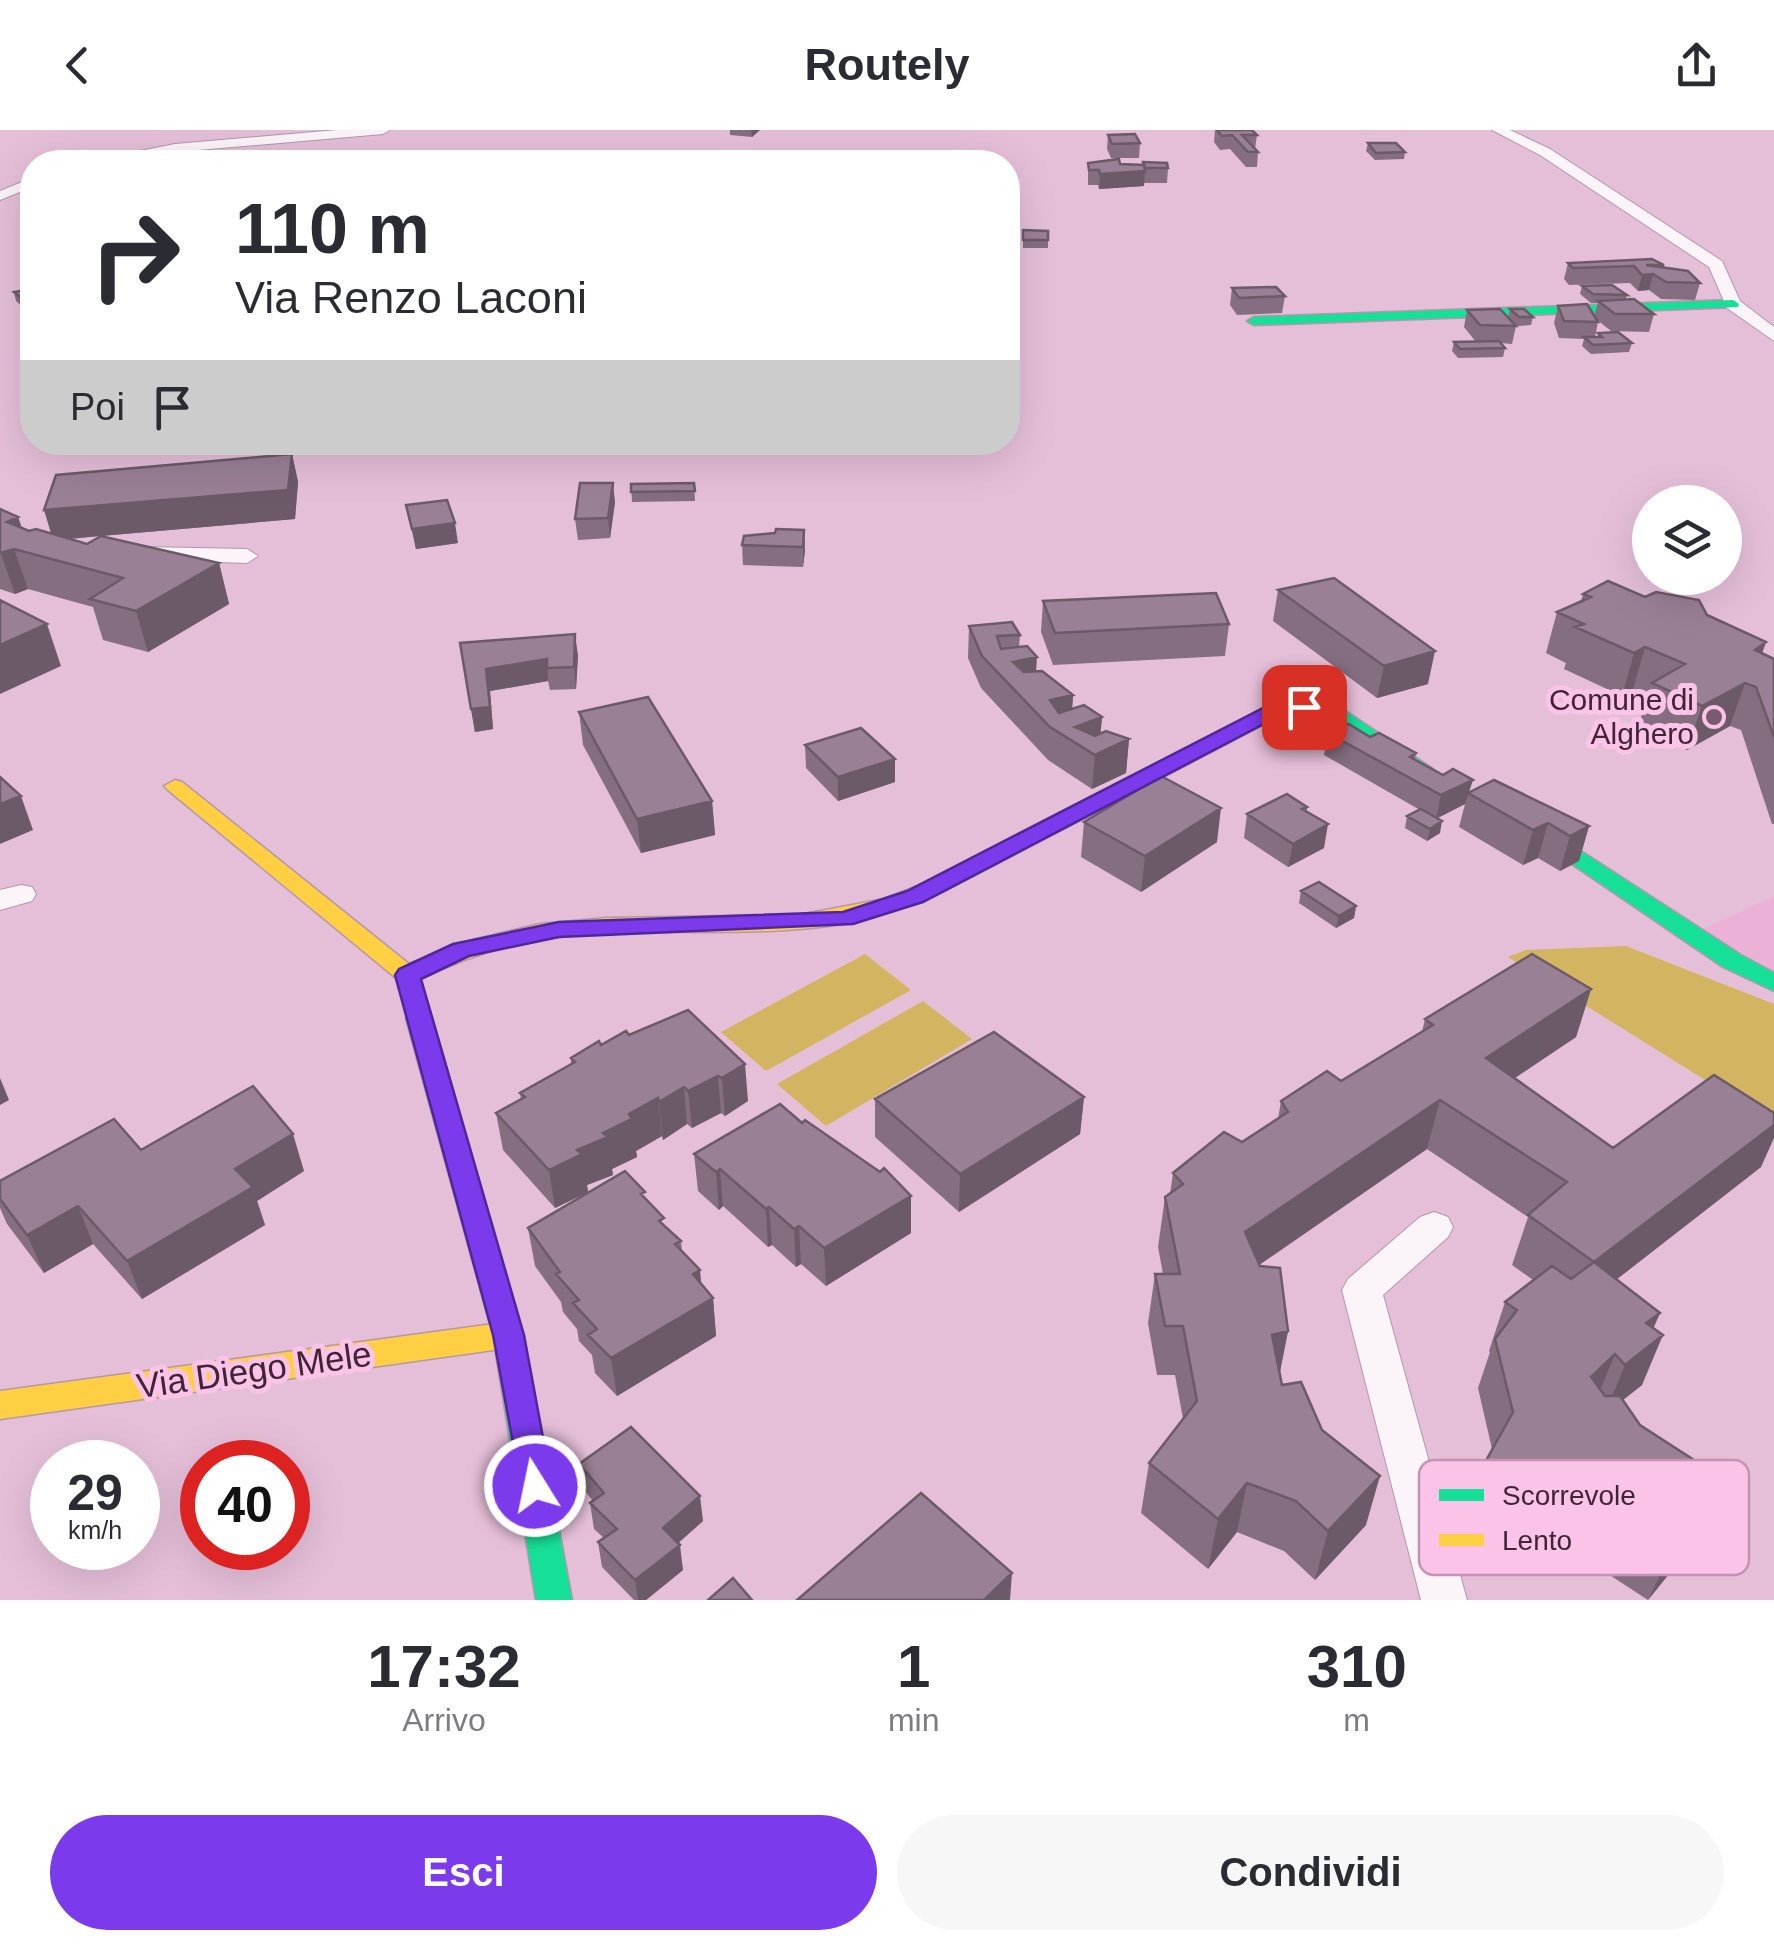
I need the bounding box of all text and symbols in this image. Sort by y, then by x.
icon: back [50,38,105,93]
icon: share [1669,38,1724,93]
text: Routely [804,39,970,90]
icon: right [70,190,200,320]
text: 110 m [235,190,430,268]
text: Via Renzo Laconi [235,272,587,323]
icon: arrive [145,380,200,435]
text: Poi [70,386,125,428]
map controls [1632,485,1742,595]
button: layers [1632,485,1742,595]
pin [1262,665,1347,750]
icon: arrive [1277,680,1332,735]
place label: Comune di Alghero [1549,683,1694,750]
marker: Comune di Alghero [1703,706,1725,728]
street label: Via Diego Mele [134,1334,374,1405]
position arrow [483,1434,587,1538]
speed limit sign: 40 [180,1440,310,1570]
legend [1419,1460,1749,1575]
text: 29 [67,1465,123,1521]
text: Scorrevole [1502,1480,1636,1511]
text: km/h [68,1516,122,1544]
text: Lento [1502,1525,1572,1556]
text: 17:32 [367,1633,521,1700]
text: 1 [897,1633,930,1700]
text: 310 [1307,1633,1407,1700]
text: Arrivo [402,1702,486,1738]
text: min [888,1702,939,1738]
text: m [1343,1702,1370,1738]
button: Esci [50,1815,877,1930]
button: Condividi [897,1815,1724,1930]

